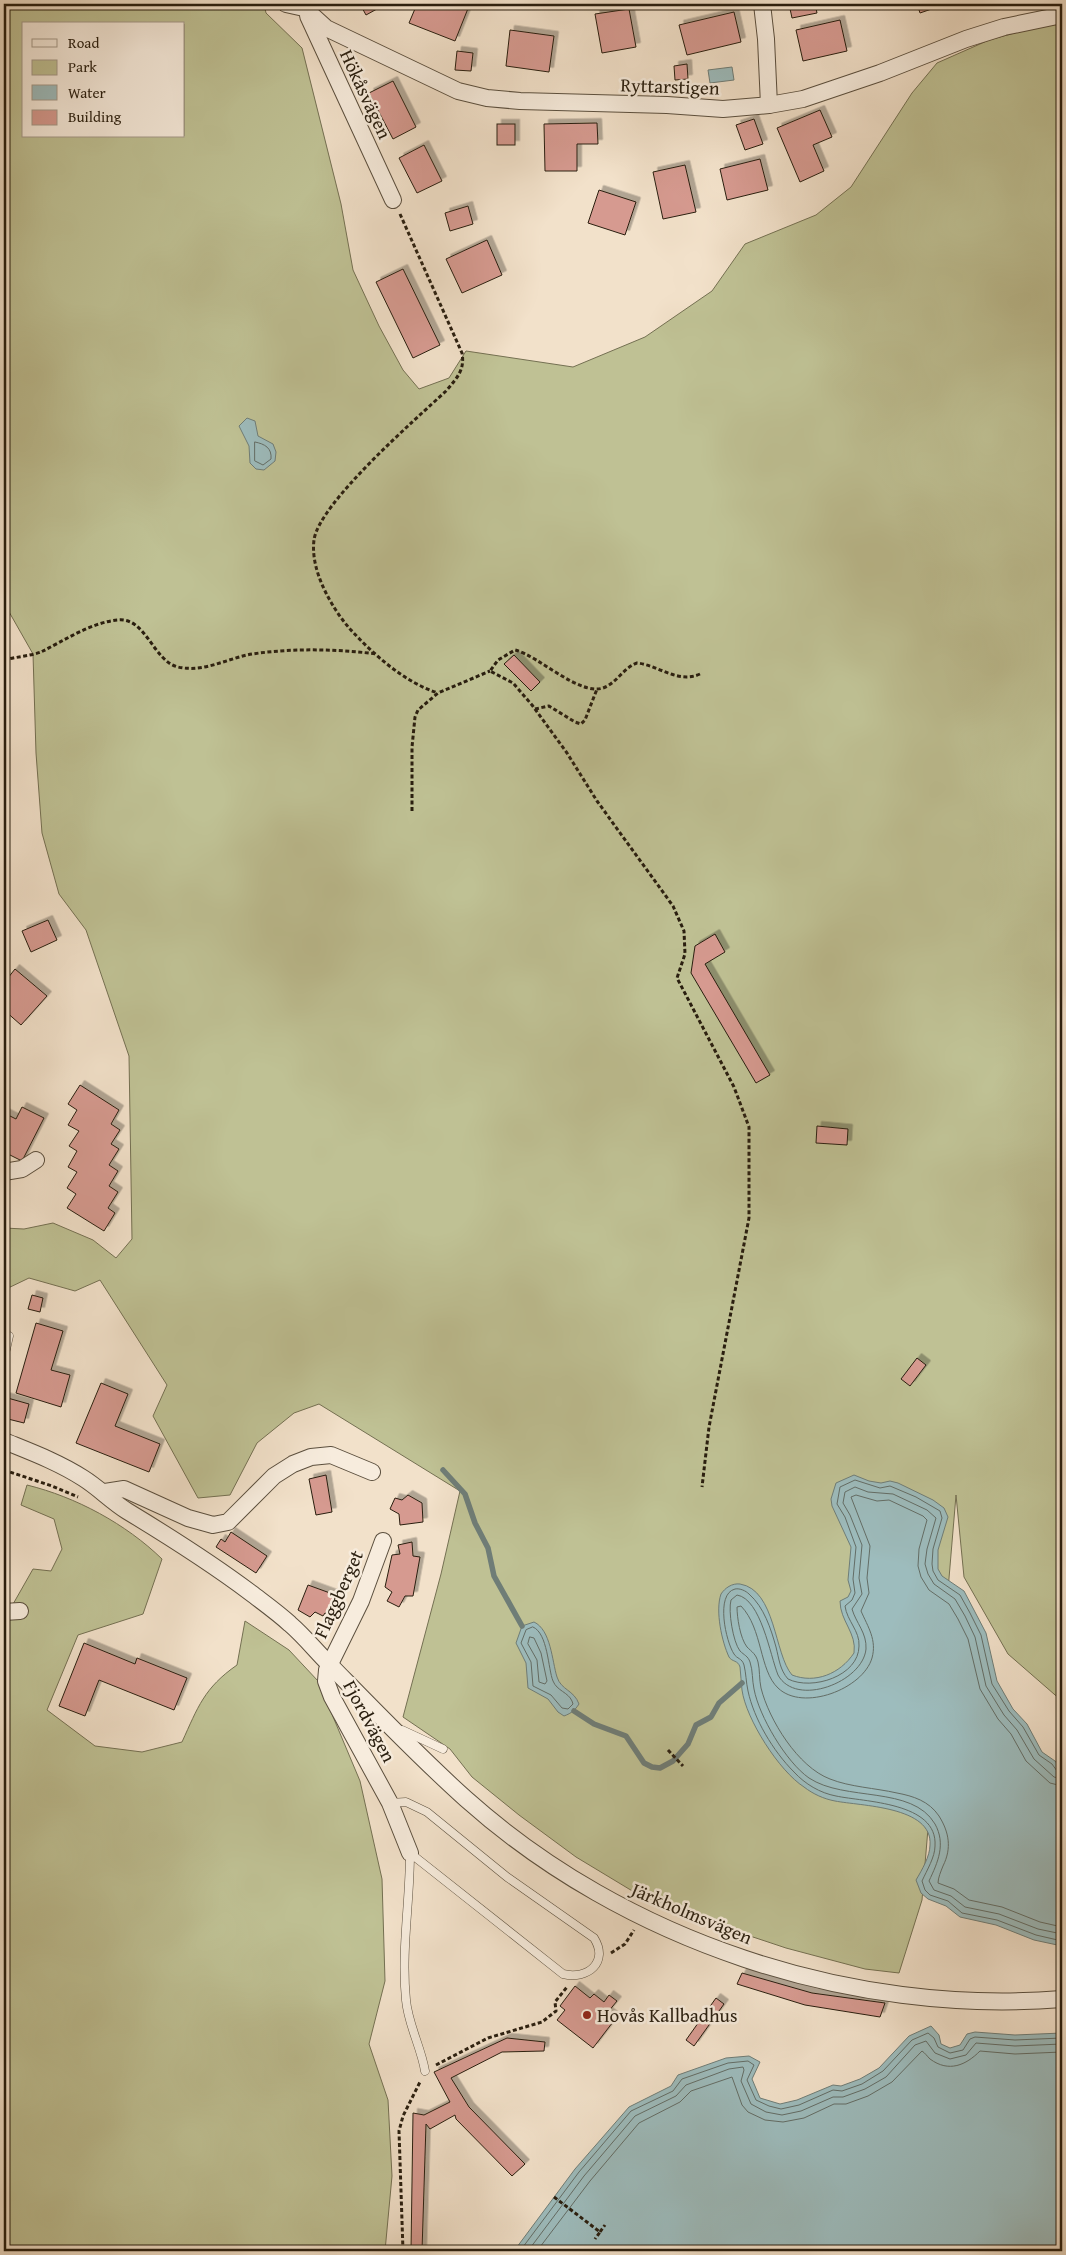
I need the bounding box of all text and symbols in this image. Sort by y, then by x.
legend [22,22,185,138]
text: Road [68,32,99,53]
street label: Hökåsvägen [333,45,399,144]
text: Park [68,56,97,77]
street label: Ryttarstigen [620,70,720,102]
text: Water [68,82,106,103]
text: Building [68,106,122,127]
street label: Flaggberget [306,1545,370,1643]
street label: Fjordvägen [337,1675,403,1767]
street label: Järkholmsvägen [625,1874,757,1951]
place label: Hovås Kallbadhus [597,2001,737,2029]
marker: Hovås Kallbadhus [581,2009,593,2021]

